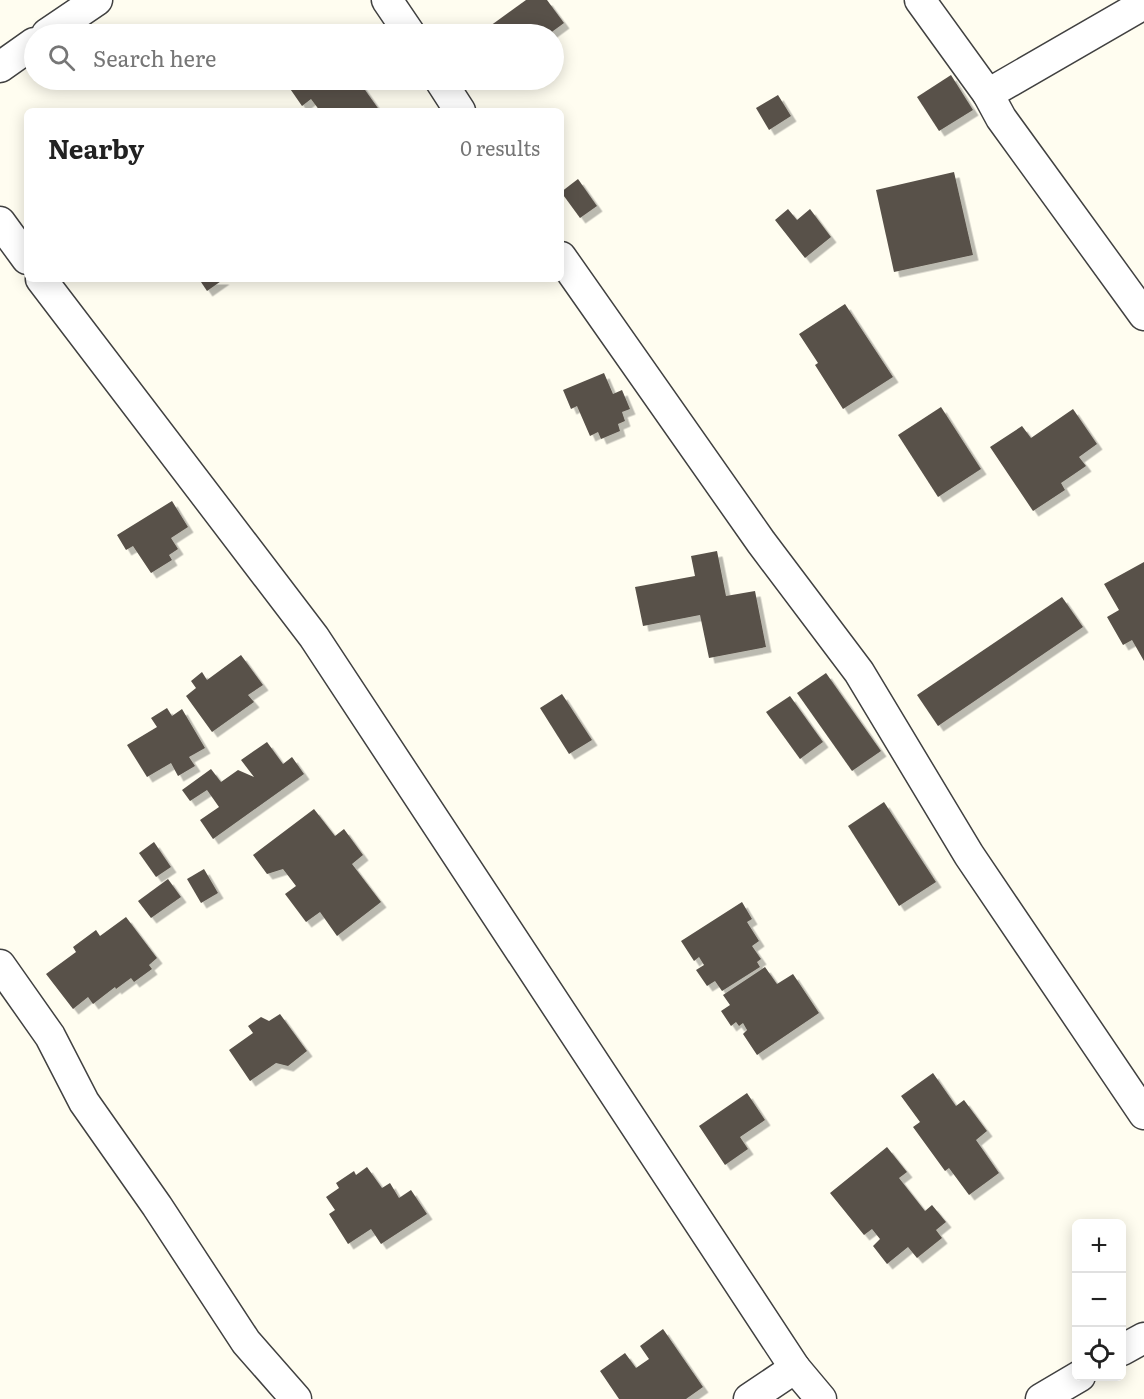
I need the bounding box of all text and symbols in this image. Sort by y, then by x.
search box [24,24,564,90]
icon: search [45,41,78,74]
text: Search here [93,41,216,74]
text: Nearby [48,128,144,167]
text: 0 results [460,132,540,162]
map controls [1072,1219,1126,1381]
button: + [1072,1219,1126,1273]
button: − [1072,1273,1126,1327]
button: locate [1072,1327,1126,1381]

